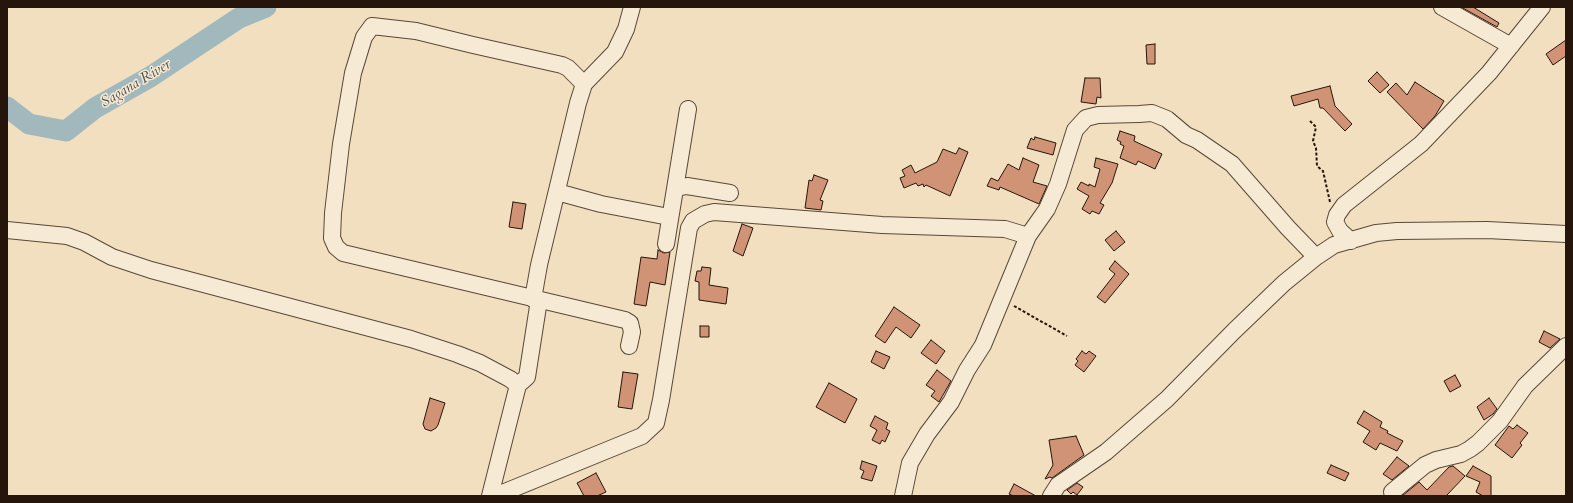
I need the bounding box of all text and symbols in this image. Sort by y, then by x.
water label: Sagana River [98,56,174,112]

